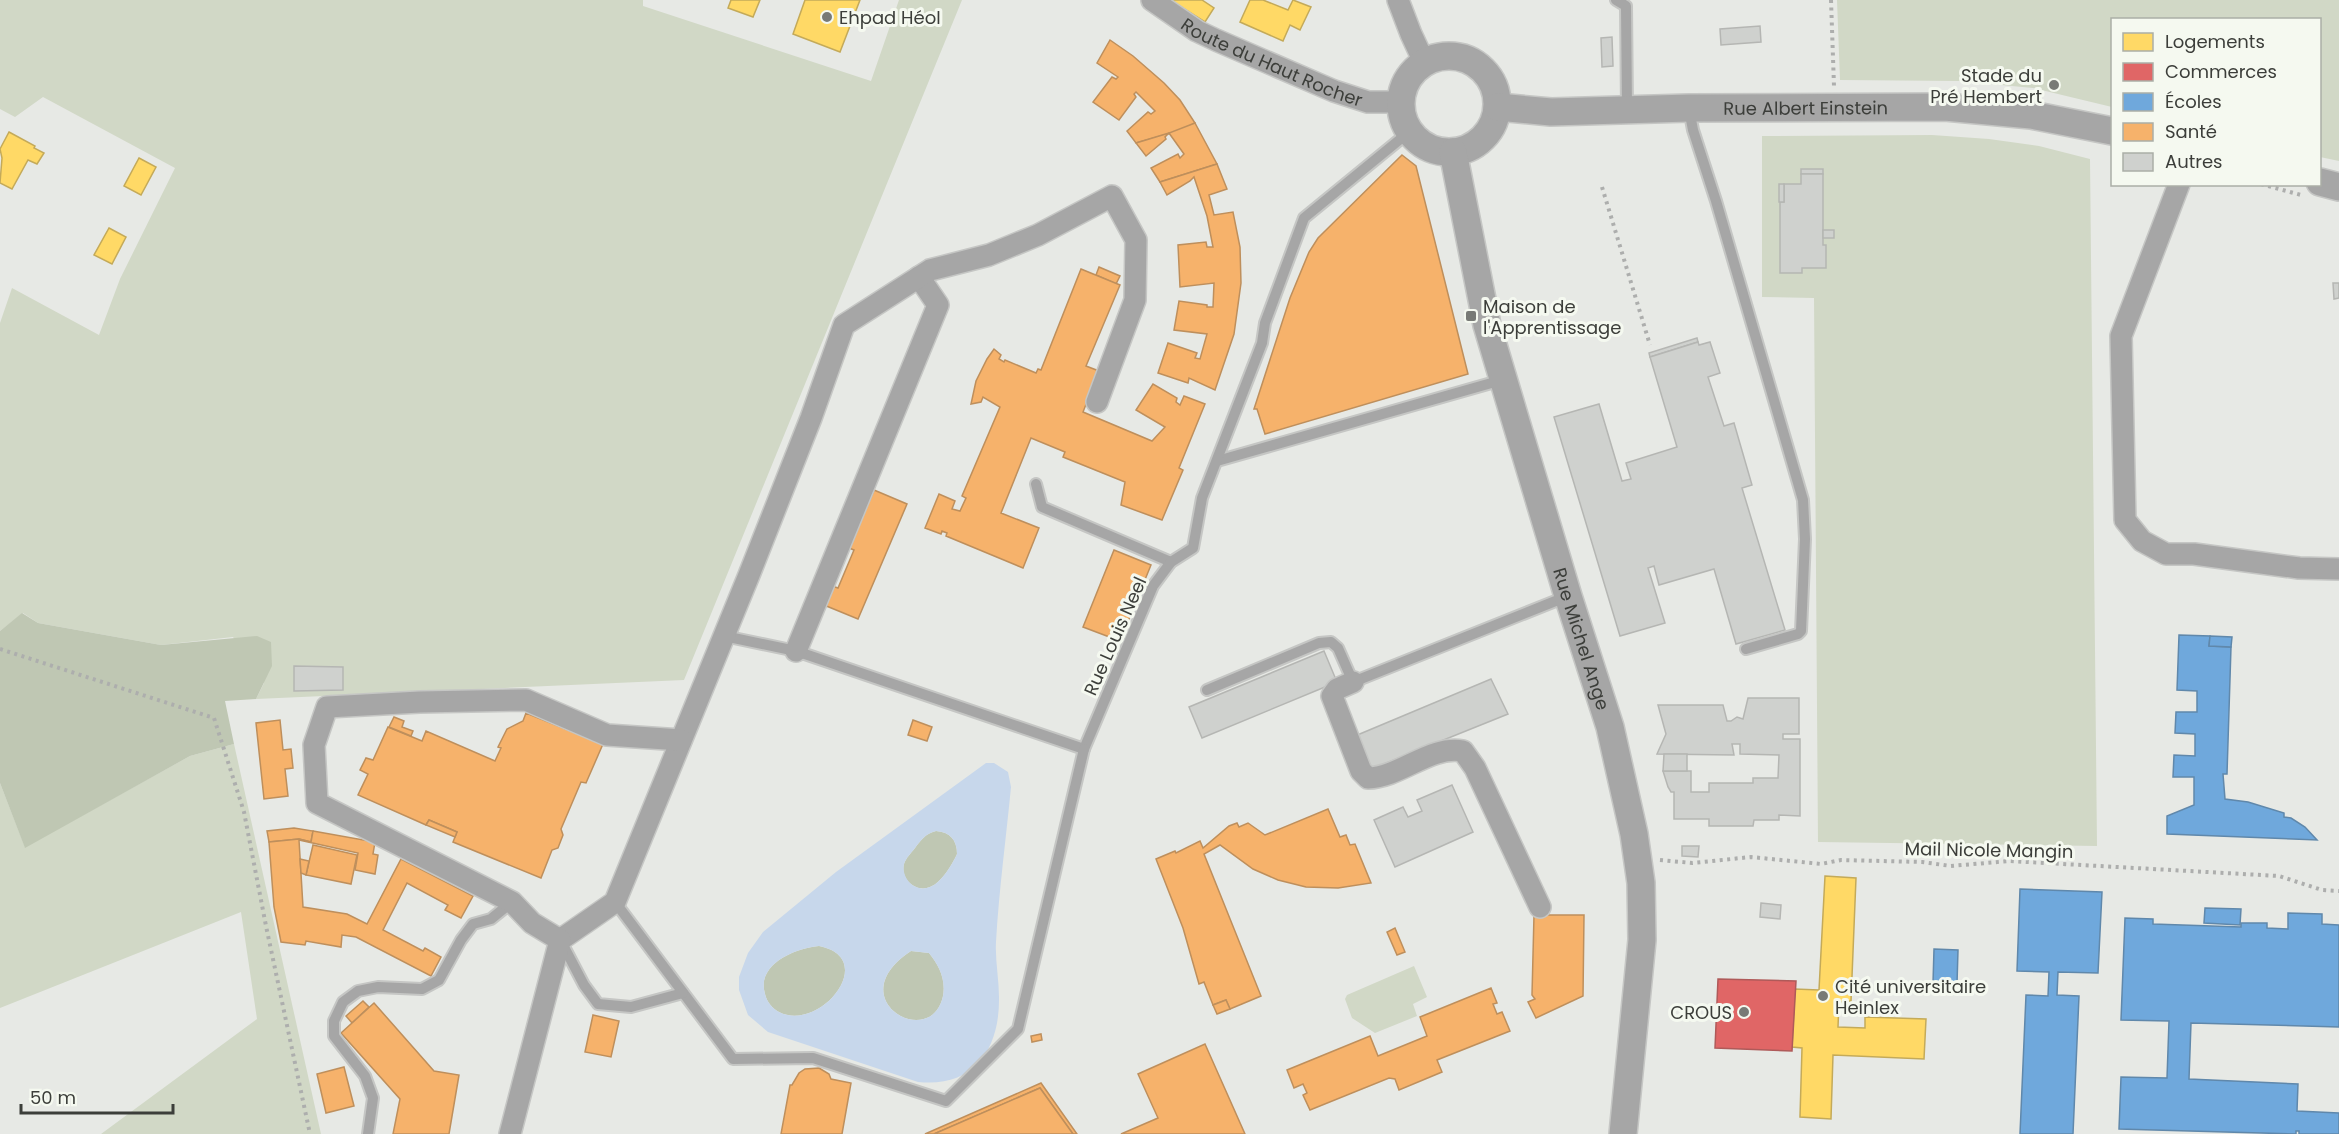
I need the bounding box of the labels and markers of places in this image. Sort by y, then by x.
place label: Ehpad Héol [839,5,941,30]
marker: Ehpad Héol [820,10,834,24]
place label: Stade du Pré Hembert [1930,63,2042,109]
marker: Stade du Pré Hembert [2047,78,2061,92]
place label: Maison de l'Apprentissage [1483,294,1621,340]
marker: Maison de l'Apprentissage [1464,309,1478,323]
place label: Cité universitaire Heinlex [1835,974,1986,1020]
marker: Cité universitaire Heinlex [1816,989,1830,1003]
place label: CROUS [1670,1000,1732,1025]
marker: CROUS [1737,1005,1751,1019]

